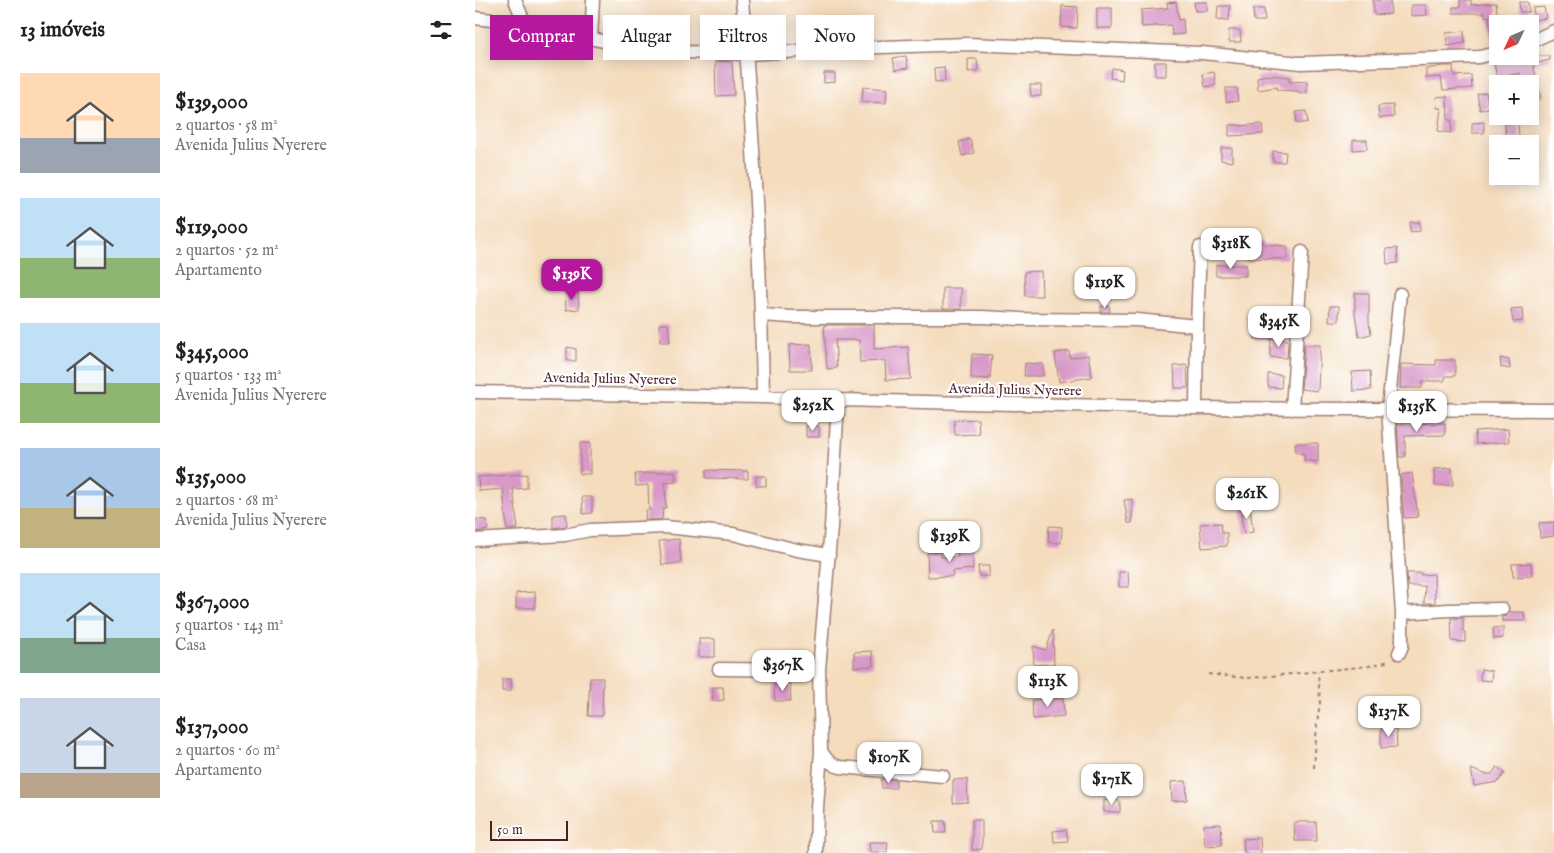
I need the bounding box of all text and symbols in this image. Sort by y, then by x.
chip: Comprar [490,15,593,60]
chip: Alugar [603,15,690,60]
chip: Filtros [700,15,786,60]
chip: Novo [796,15,874,60]
north arrow [1489,15,1539,65]
map controls [1489,15,1539,185]
icon: filters [427,16,455,44]
text: 13 imóveis [20,17,105,44]
button: + [1489,75,1539,125]
text: $139,000 [175,89,248,116]
icon: home [60,93,120,153]
text: 2 quartos · 58 m² [175,116,278,136]
button: − [1489,135,1539,185]
text: Avenida Julius Nyerere [175,136,327,156]
text: $119,000 [175,214,248,241]
icon: home [60,218,120,278]
pin: $318K [1196,228,1266,270]
text: $318K [1212,234,1250,254]
text: 2 quartos · 52 m² [175,241,279,261]
pin: $139K [537,258,607,301]
text: Apartamento [175,261,262,281]
text: $139K [552,265,592,285]
pin: $119K [1070,266,1140,309]
text: $119K [1085,273,1125,293]
pin: $345K [1244,306,1314,348]
text: $345K [1259,312,1299,332]
text: $345,000 [175,339,249,366]
icon: home [60,343,120,403]
text: 5 quartos · 133 m² [175,366,282,386]
street label: Avenida Julius Nyerere [542,369,677,389]
street label: Avenida Julius Nyerere [947,380,1082,400]
text: Avenida Julius Nyerere [175,386,327,406]
pin: $252K [778,390,848,432]
pin: $135K [1382,390,1452,433]
text: $252K [792,396,834,416]
text: $135K [1398,397,1436,417]
text: $135,000 [175,464,246,491]
icon: home [60,468,120,528]
pin: $261K [1212,478,1282,520]
text: $261K [1227,484,1267,504]
text: 2 quartos · 68 m² [175,491,279,511]
text: Avenida Julius Nyerere [175,511,327,531]
pin: $139K [915,520,985,563]
text: $139K [930,527,970,547]
text: $367,000 [175,589,250,616]
icon: home [60,593,120,653]
text: 5 quartos · 143 m² [175,616,284,636]
text: Casa [175,636,206,656]
pin: $367K [748,650,818,692]
text: $367K [763,656,803,676]
pin: $113K [1013,666,1083,708]
text: $113K [1029,672,1067,692]
pin: $137K [1354,696,1424,738]
text: $137K [1369,702,1409,722]
text: $137,000 [175,714,249,741]
icon: home [60,718,120,778]
text: 2 quartos · 60 m² [175,741,280,761]
pin: $107K [854,742,924,784]
text: $107K [868,748,910,768]
text: Apartamento [175,761,262,781]
pin: $171K [1077,764,1147,806]
text: $171K [1092,770,1132,790]
scale bar [490,818,567,841]
text: 50 m [497,821,523,839]

